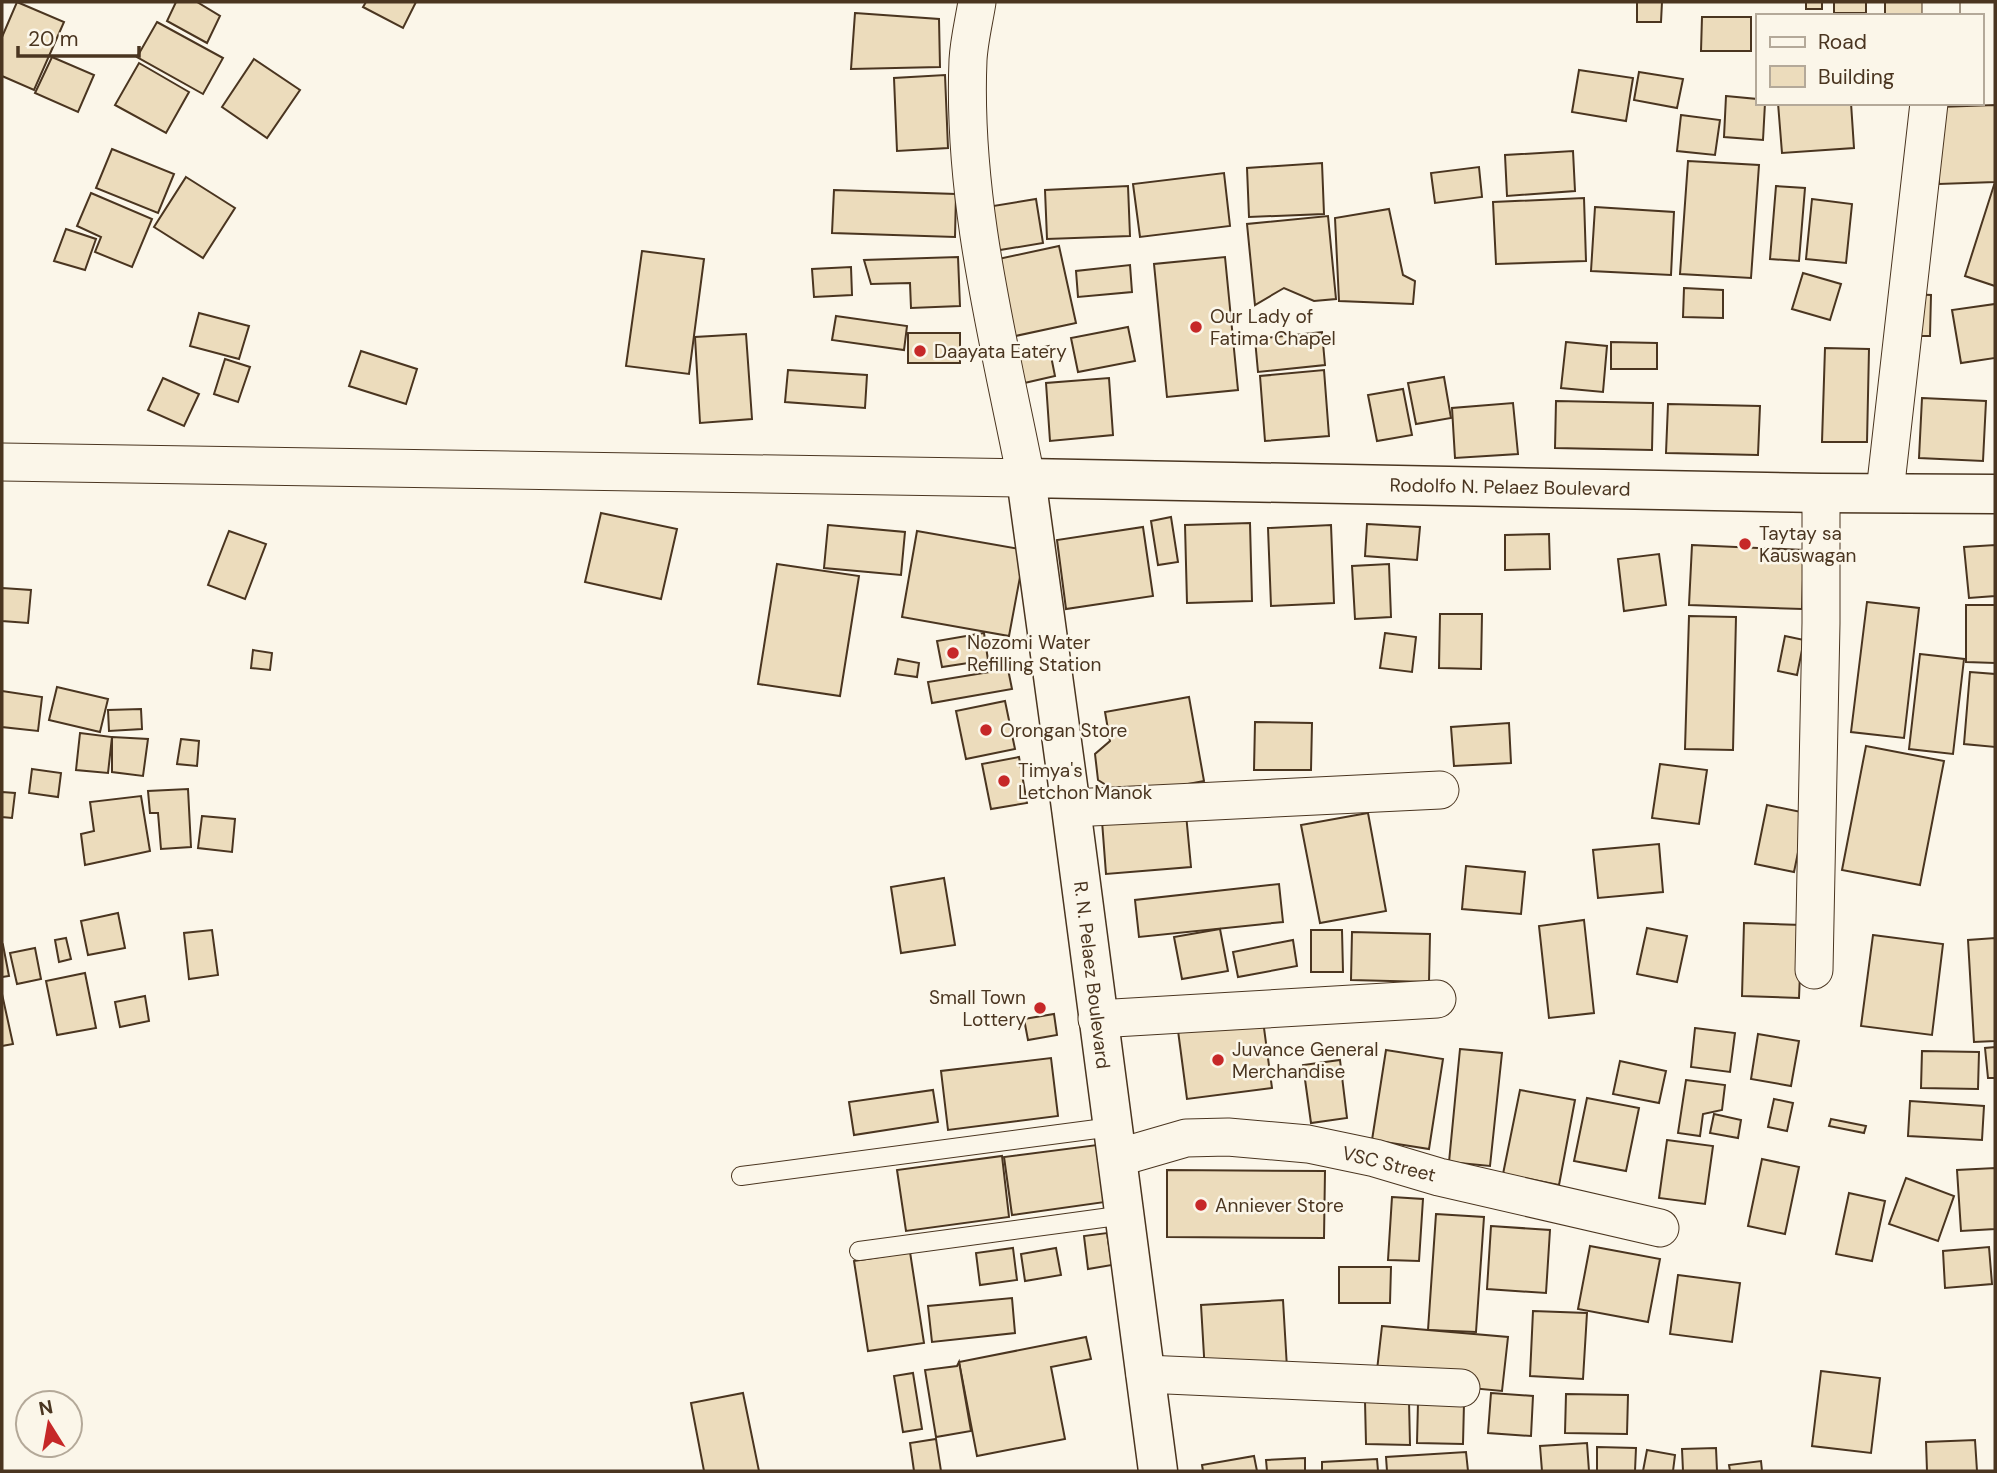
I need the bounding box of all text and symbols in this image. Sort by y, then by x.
scale bar [18,14,138,58]
legend [1756,14,1983,105]
text: 20 m [28,25,79,53]
text: Road [1818,28,1867,56]
text: Building [1818,63,1895,91]
place label: Our Lady of Fatima Chapel [1210,304,1336,351]
marker: Our Lady of Fatima Chapel [1188,319,1204,335]
place label: Daayata Eatery [934,339,1067,364]
marker: Daayata Eatery [912,343,928,359]
street label: Rodolfo N. Pelaez Boulevard [1389,472,1631,502]
place label: Taytay sa Kauswagan [1759,521,1856,568]
marker: Taytay sa Kauswagan [1737,536,1753,552]
place label: Nozomi Water Refilling Station [967,630,1102,677]
marker: Nozomi Water Refilling Station [945,645,961,661]
place label: Orongan Store [1000,718,1127,743]
marker: Orongan Store [978,722,994,738]
place label: Timya's Letchon Manok [1018,758,1153,805]
marker: Timya's Letchon Manok [996,773,1012,789]
street label: R. N. Pelaez Boulevard [1068,880,1116,1070]
place label: Small Town Lottery [929,985,1026,1032]
marker: Small Town Lottery [1032,1000,1048,1016]
place label: Juvance General Merchandise [1232,1037,1378,1084]
marker: Juvance General Merchandise [1210,1052,1226,1068]
street label: VSC Street [1340,1140,1438,1188]
place label: Anniever Store [1215,1193,1344,1218]
marker: Anniever Store [1193,1197,1209,1213]
north arrow [14,1389,84,1459]
text: N [37,1394,55,1421]

